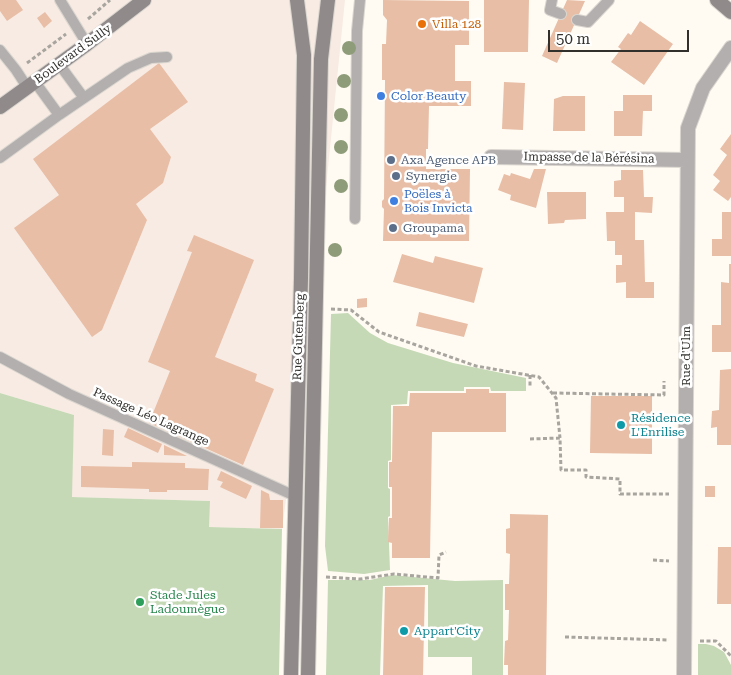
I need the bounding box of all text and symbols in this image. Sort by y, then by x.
place label: Villa 128 [432,17,481,31]
marker: Villa 128 [416,18,428,30]
scale bar [551,20,692,52]
street label: Boulevard Sully [32,21,114,87]
text: 50 m [556,30,590,48]
place label: Color Beauty [391,89,466,103]
marker: Color Beauty [375,90,387,102]
street label: Impasse de la Bérésina [523,150,655,166]
place label: Axa Agence APB [401,153,496,167]
marker: Axa Agence APB [385,154,397,166]
place label: Synergie [406,169,457,183]
marker: Synergie [390,170,402,182]
place label: Poëles à Bois Invicta [404,187,473,215]
marker: Poëles à Bois Invicta [388,195,400,207]
place label: Groupama [403,221,464,235]
marker: Groupama [387,222,399,234]
street label: Rue Gutenberg [290,293,308,381]
street label: Rue d'Ulm [679,326,693,386]
street label: Passage Léo Lagrange [91,385,211,449]
place label: Résidence L'Enrilise [631,411,691,439]
marker: Résidence L'Enrilise [615,419,627,431]
place label: Stade Jules Ladoumègue [150,588,225,616]
marker: Stade Jules Ladoumègue [134,596,146,608]
place label: Appart'City [414,624,481,638]
marker: Appart'City [398,625,410,637]

